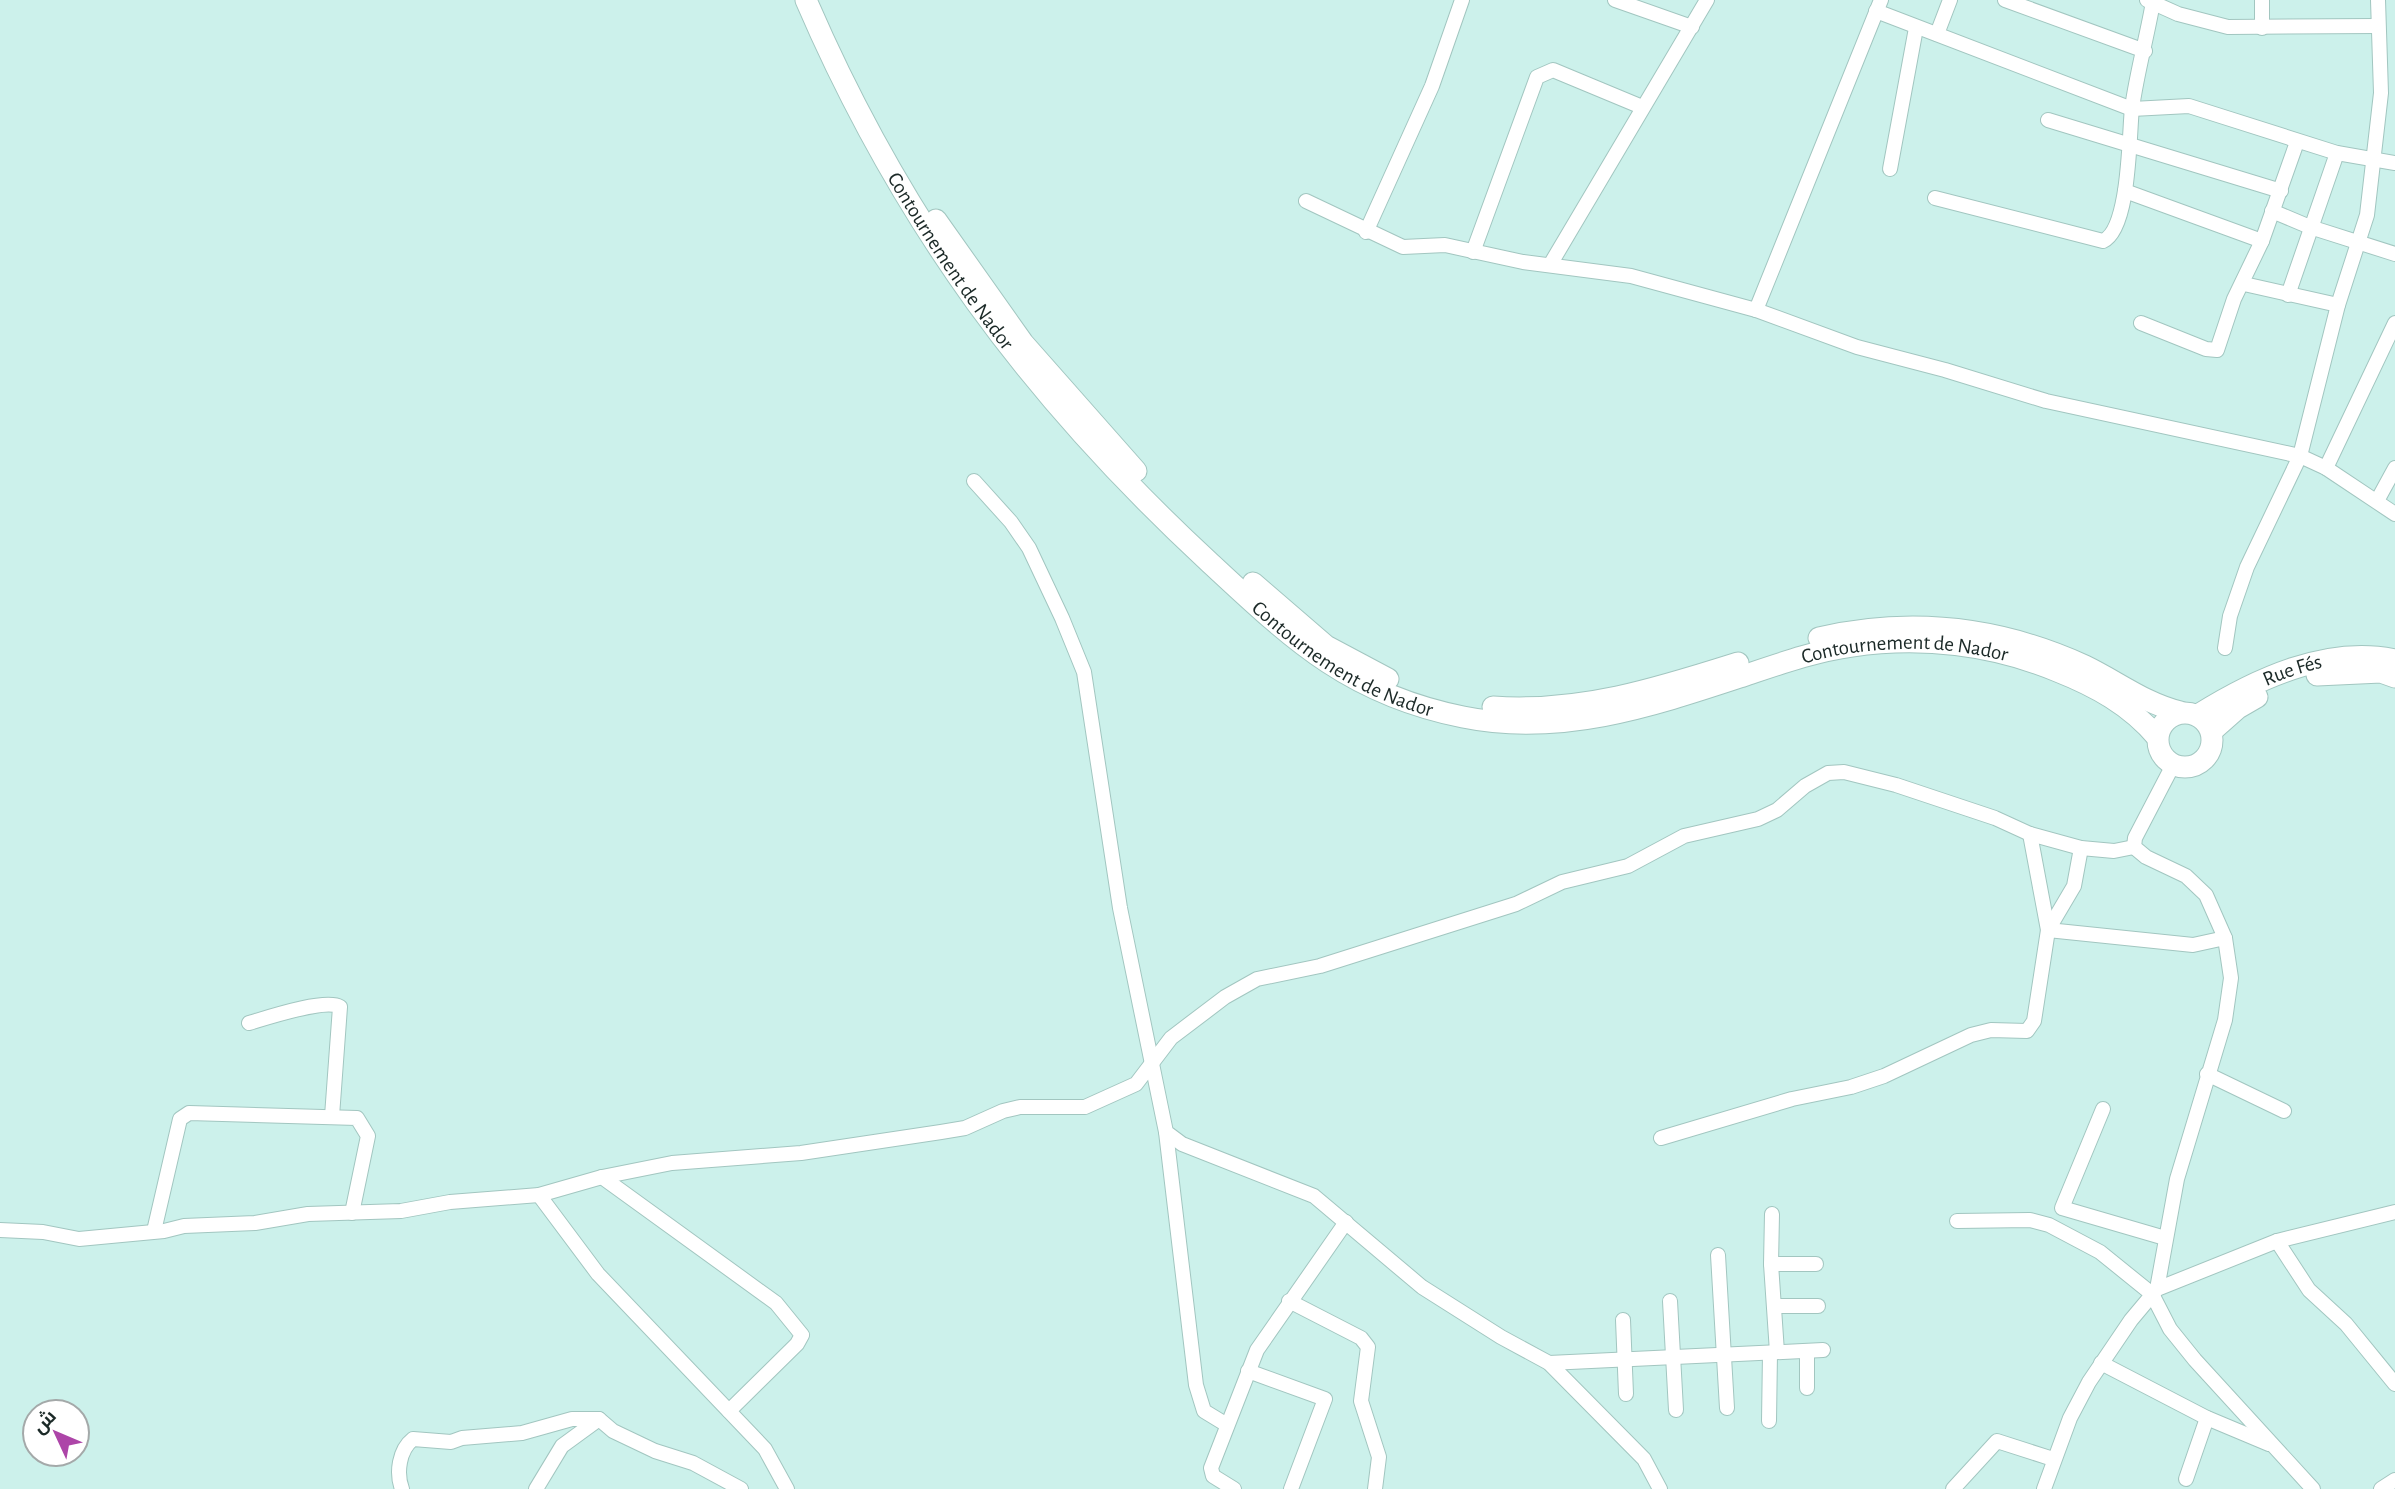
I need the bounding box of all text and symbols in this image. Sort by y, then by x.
street label: Contournement de Nador [884,169,1018,354]
street label: Contournement de Nador [1248,597,1436,721]
street label: Contournement de Nador [1799,632,2011,668]
street label: Rue Fés [2260,651,2324,690]
north arrow [21,1398,91,1468]
text: ش [29,1406,61,1438]

